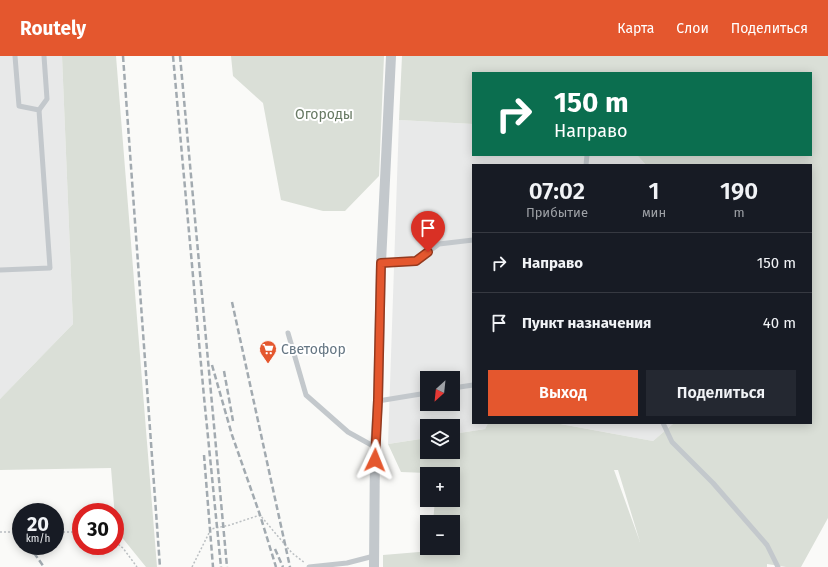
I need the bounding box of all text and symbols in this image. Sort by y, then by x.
text: Routely [20,17,86,40]
text: Карта [617,20,654,37]
text: Слои [676,20,709,37]
text: Поделиться [731,20,808,37]
text: 150 m [554,86,629,119]
icon: right [488,88,540,140]
park label: Огороды [295,106,353,123]
text: Направо [554,120,628,142]
text: 07:02 [529,177,585,205]
text: 1 [649,177,659,205]
text: 190 [720,177,758,205]
text: Прибытие [526,205,588,220]
text: мин [642,205,666,220]
text: m [733,205,745,220]
pin [411,211,445,252]
icon: arrive [417,217,439,239]
icon: right [488,252,510,274]
text: Направо [522,254,583,272]
text: 150 m [757,254,796,272]
icon: arrive [488,312,510,334]
text: Пункт назначения [522,314,651,332]
text: 40 m [763,314,796,332]
supermarket icon: Светофор [258,339,278,364]
place label: Светофор [281,341,346,358]
button: Выход [488,370,638,416]
button: Поделиться [646,370,796,416]
north arrow [420,371,460,411]
map controls [420,371,460,555]
button: layers [420,419,460,459]
position arrow [354,439,396,481]
button: + [420,467,460,507]
speed limit sign: 30 [72,503,124,555]
text: 20 [27,512,49,536]
button: − [420,515,460,555]
text: km/h [26,533,50,545]

